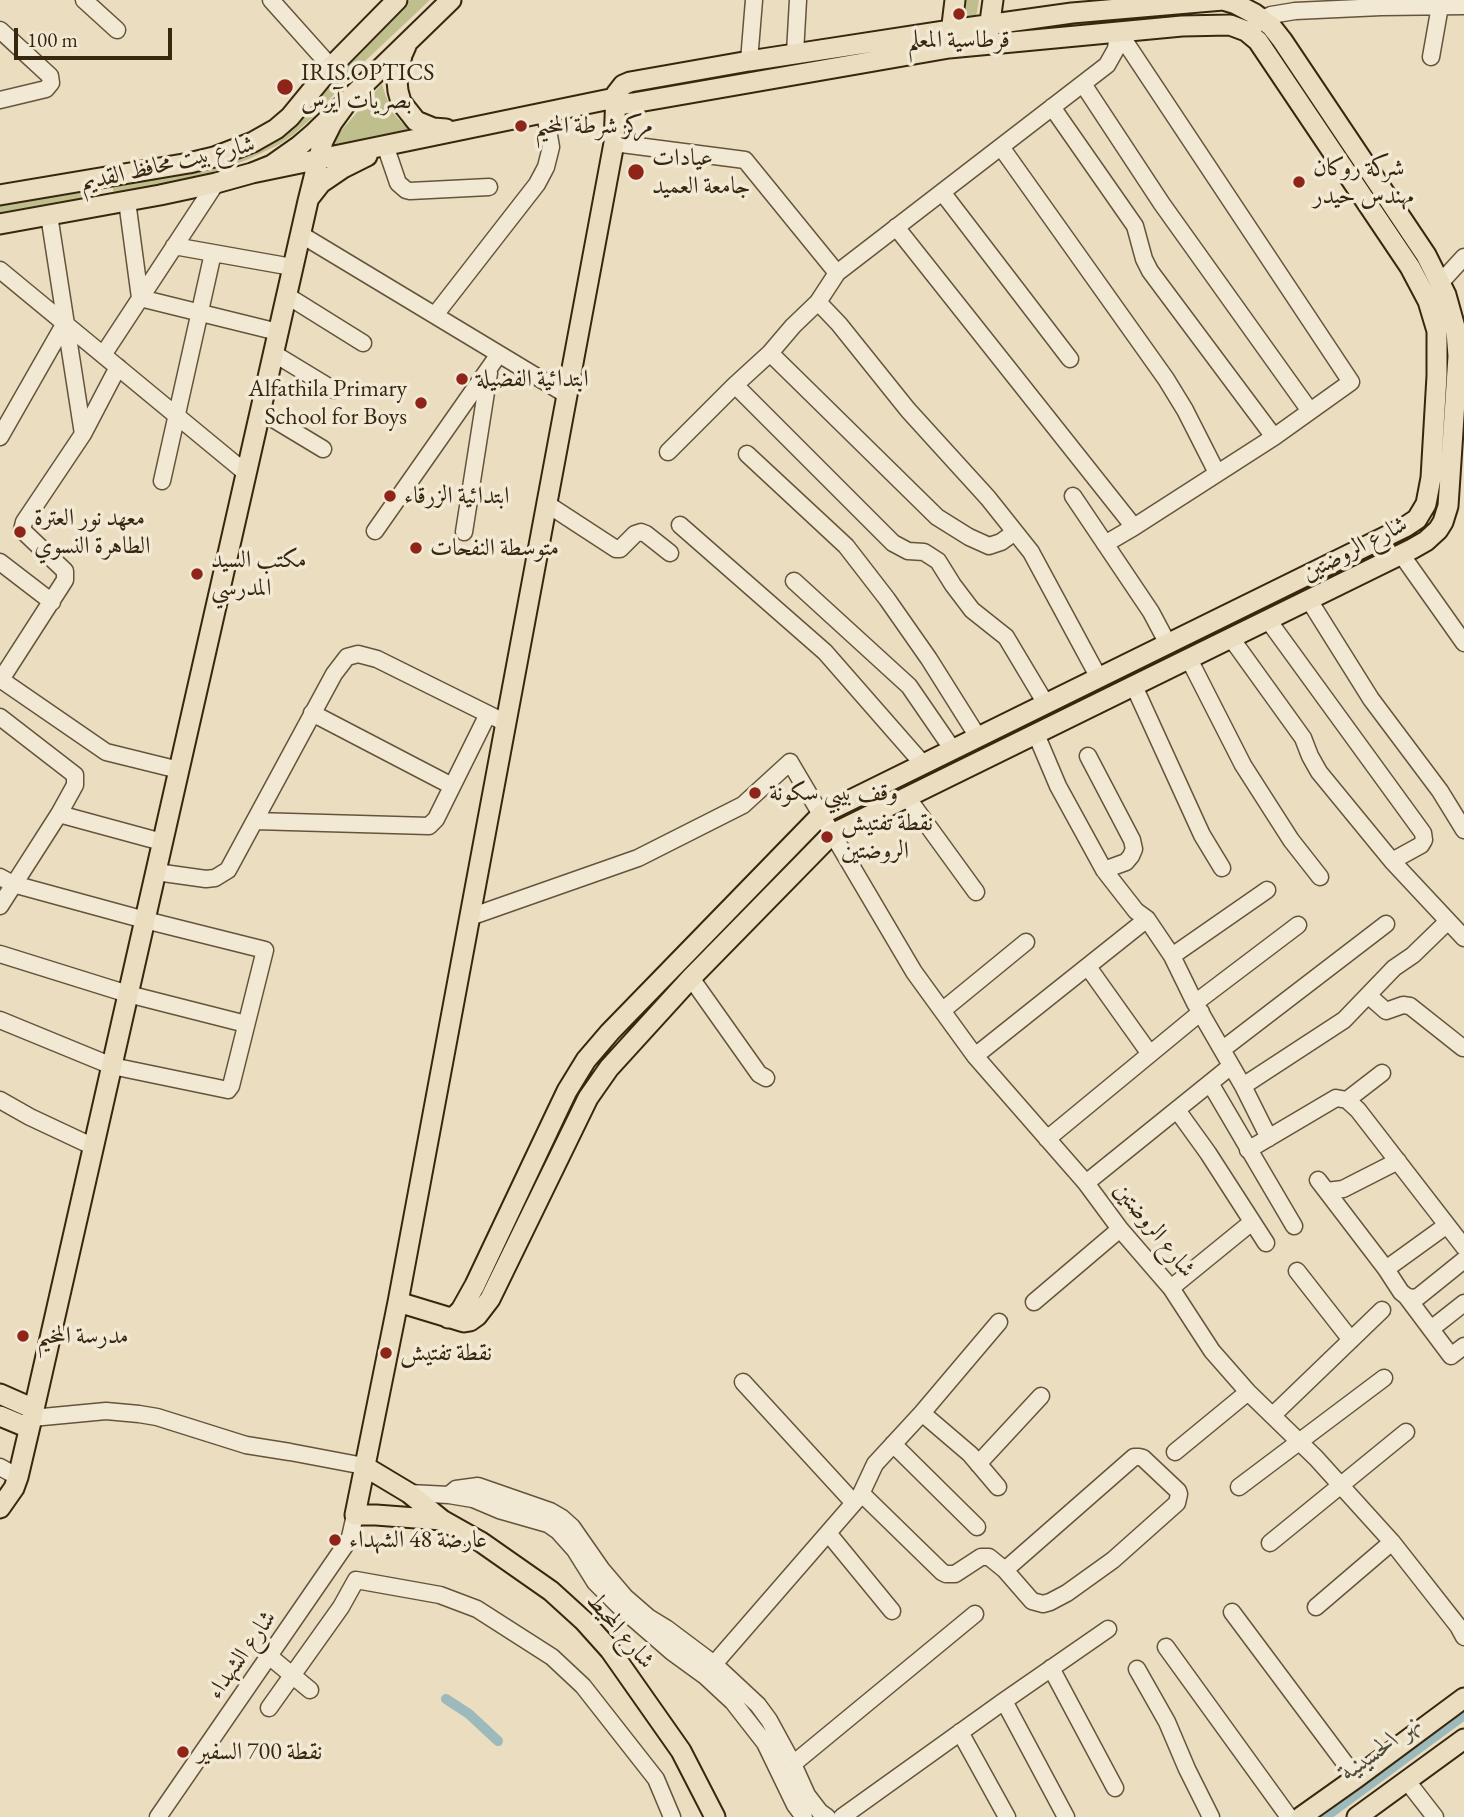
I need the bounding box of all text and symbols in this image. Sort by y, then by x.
marker: قرطاسية المعلم [951,6,967,22]
scale bar [18,14,175,58]
text: 100 m [27,26,78,53]
place label: قرطاسية المعلم [908,26,1010,54]
place label: IRIS.OPTICS بصريات آيرس [301,59,434,115]
marker: IRIS.OPTICS بصريات آيرس [275,77,295,97]
place label: مركز شرطة المخيم [535,112,653,140]
marker: مركز شرطة المخيم [513,118,529,134]
street label: شارع بيت محافظ القديم [78,130,258,198]
place label: عيادات جامعة العميد [652,144,751,200]
place label: شركة روكان مهندس حيدر [1313,154,1414,210]
marker: عيادات جامعة العميد [626,162,646,182]
marker: شركة روكان مهندس حيدر [1291,174,1307,190]
place label: ابتدائية الفضيلة [476,365,589,393]
marker: ابتدائية الفضيلة [454,371,470,387]
place label: Alfathila Primary School for Boys [248,375,407,431]
marker: Alfathila Primary School for Boys [413,395,429,411]
place label: ابتدائية الزرقاء [404,482,510,510]
marker: ابتدائية الزرقاء [382,488,398,504]
place label: معهد نور العترة الطاهرة النسوي [34,504,150,560]
street label: شارع الروضتين [1298,510,1412,588]
marker: معهد نور العترة الطاهرة النسوي [12,524,28,540]
place label: متوسطة النفحات [430,534,559,562]
marker: متوسطة النفحات [408,540,424,556]
place label: مكتب السيد المدرسي [211,546,306,602]
marker: مكتب السيد المدرسي [189,566,205,582]
place label: وقف بيبي سكونة [769,779,898,807]
marker: وقف بيبي سكونة [747,785,763,801]
place label: نقطة تفتيش الروضتين [841,809,933,865]
marker: نقطة تفتيش الروضتين [819,829,835,845]
street label: شارع الروضتين [1107,1177,1201,1283]
place label: مدرسة المخيم [37,1322,129,1350]
marker: مدرسة المخيم [15,1328,31,1344]
place label: نقطة تفتيش [400,1339,492,1367]
marker: نقطة تفتيش [378,1345,394,1361]
place label: عارضة 48 الشهداء [349,1526,487,1554]
marker: عارضة 48 الشهداء [327,1532,343,1548]
street label: شارع المحيط [580,1587,660,1675]
street label: شارع الشهداء [201,1605,283,1705]
water label: نهر الحسينية [1334,1708,1428,1788]
place label: نقطة 700 السفير [197,1738,322,1766]
marker: نقطة 700 السفير [175,1744,191,1760]

